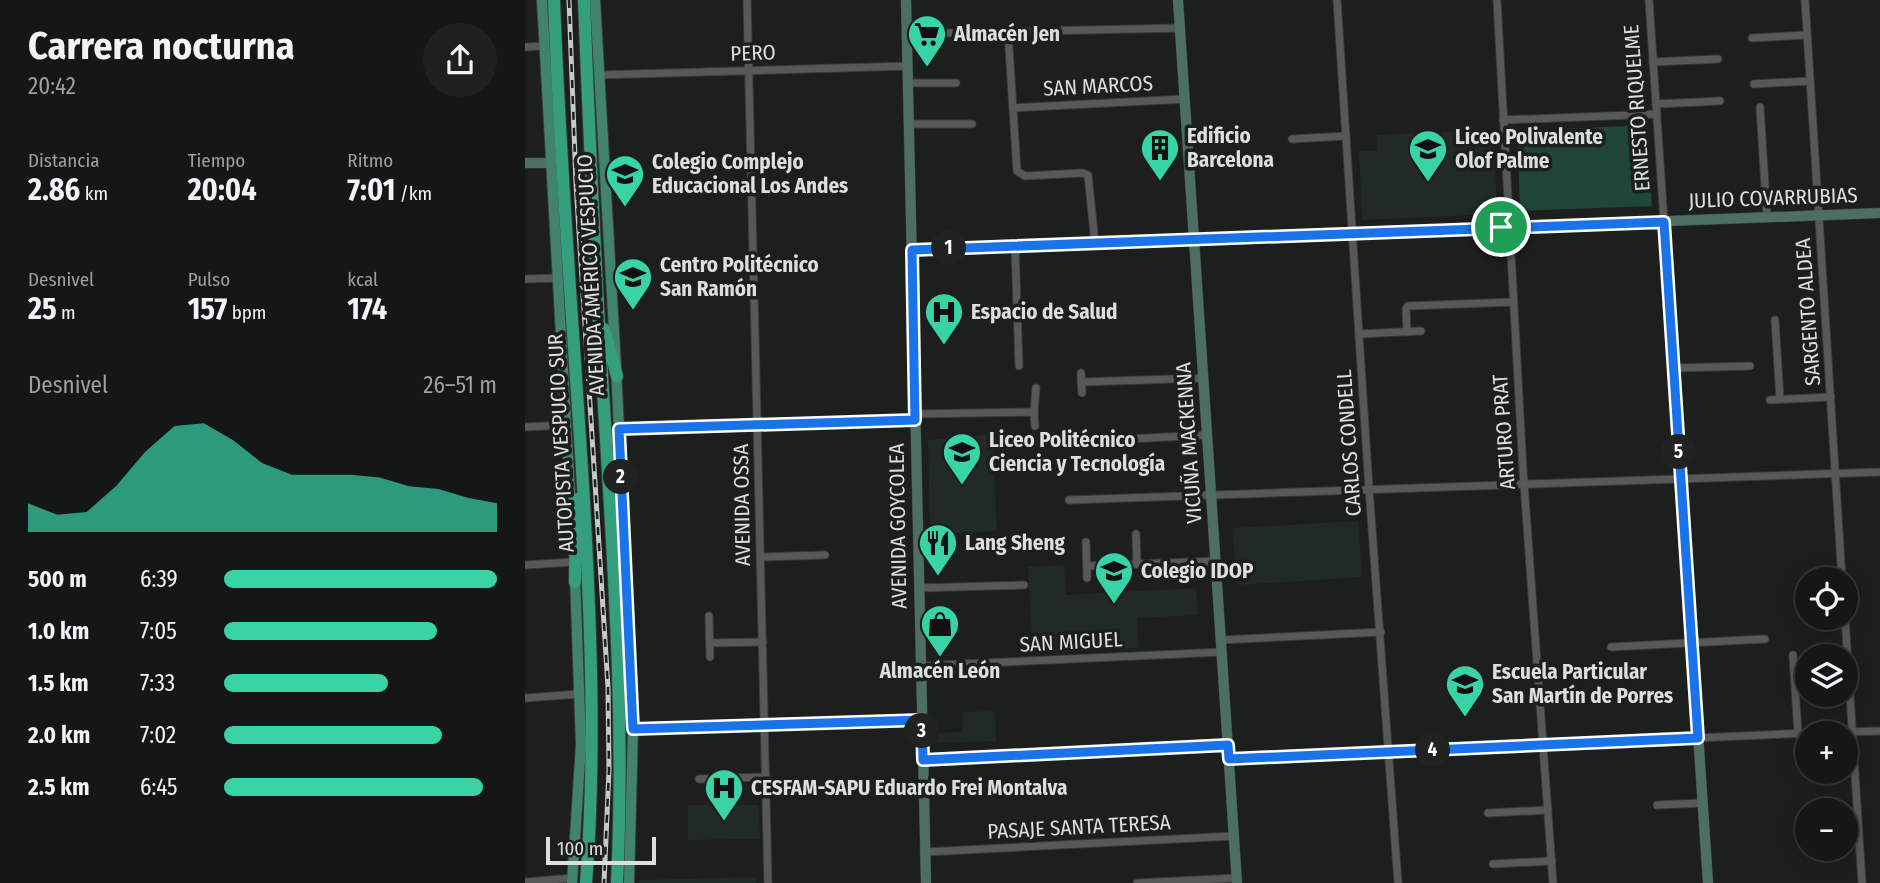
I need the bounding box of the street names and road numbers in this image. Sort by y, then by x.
street label: ERNESTO RIQUELME [1618,24,1656,192]
street label: PERO [730,39,776,67]
street label: SAN MARCOS [1042,70,1154,102]
street label: AVENIDA AMÉRICO VESPUCIO [572,153,610,397]
street label: JULIO COVARRUBIAS [1688,182,1858,214]
street label: SARGENTO ALDEA [1790,237,1826,387]
street label: AUTOPISTA VESPUCIO SUR [542,332,580,553]
street label: VICUÑA MACKENNA [1170,361,1208,525]
street label: CARLOS CONDELL [1331,368,1367,517]
street label: ARTURO PRAT [1487,373,1521,491]
street label: AVENIDA GOYCOLEA [884,443,912,609]
street label: AVENIDA OSSA [728,444,756,566]
street label: SAN MIGUEL [1019,626,1124,658]
street label: PASAJE SANTA TERESA [987,809,1171,845]

